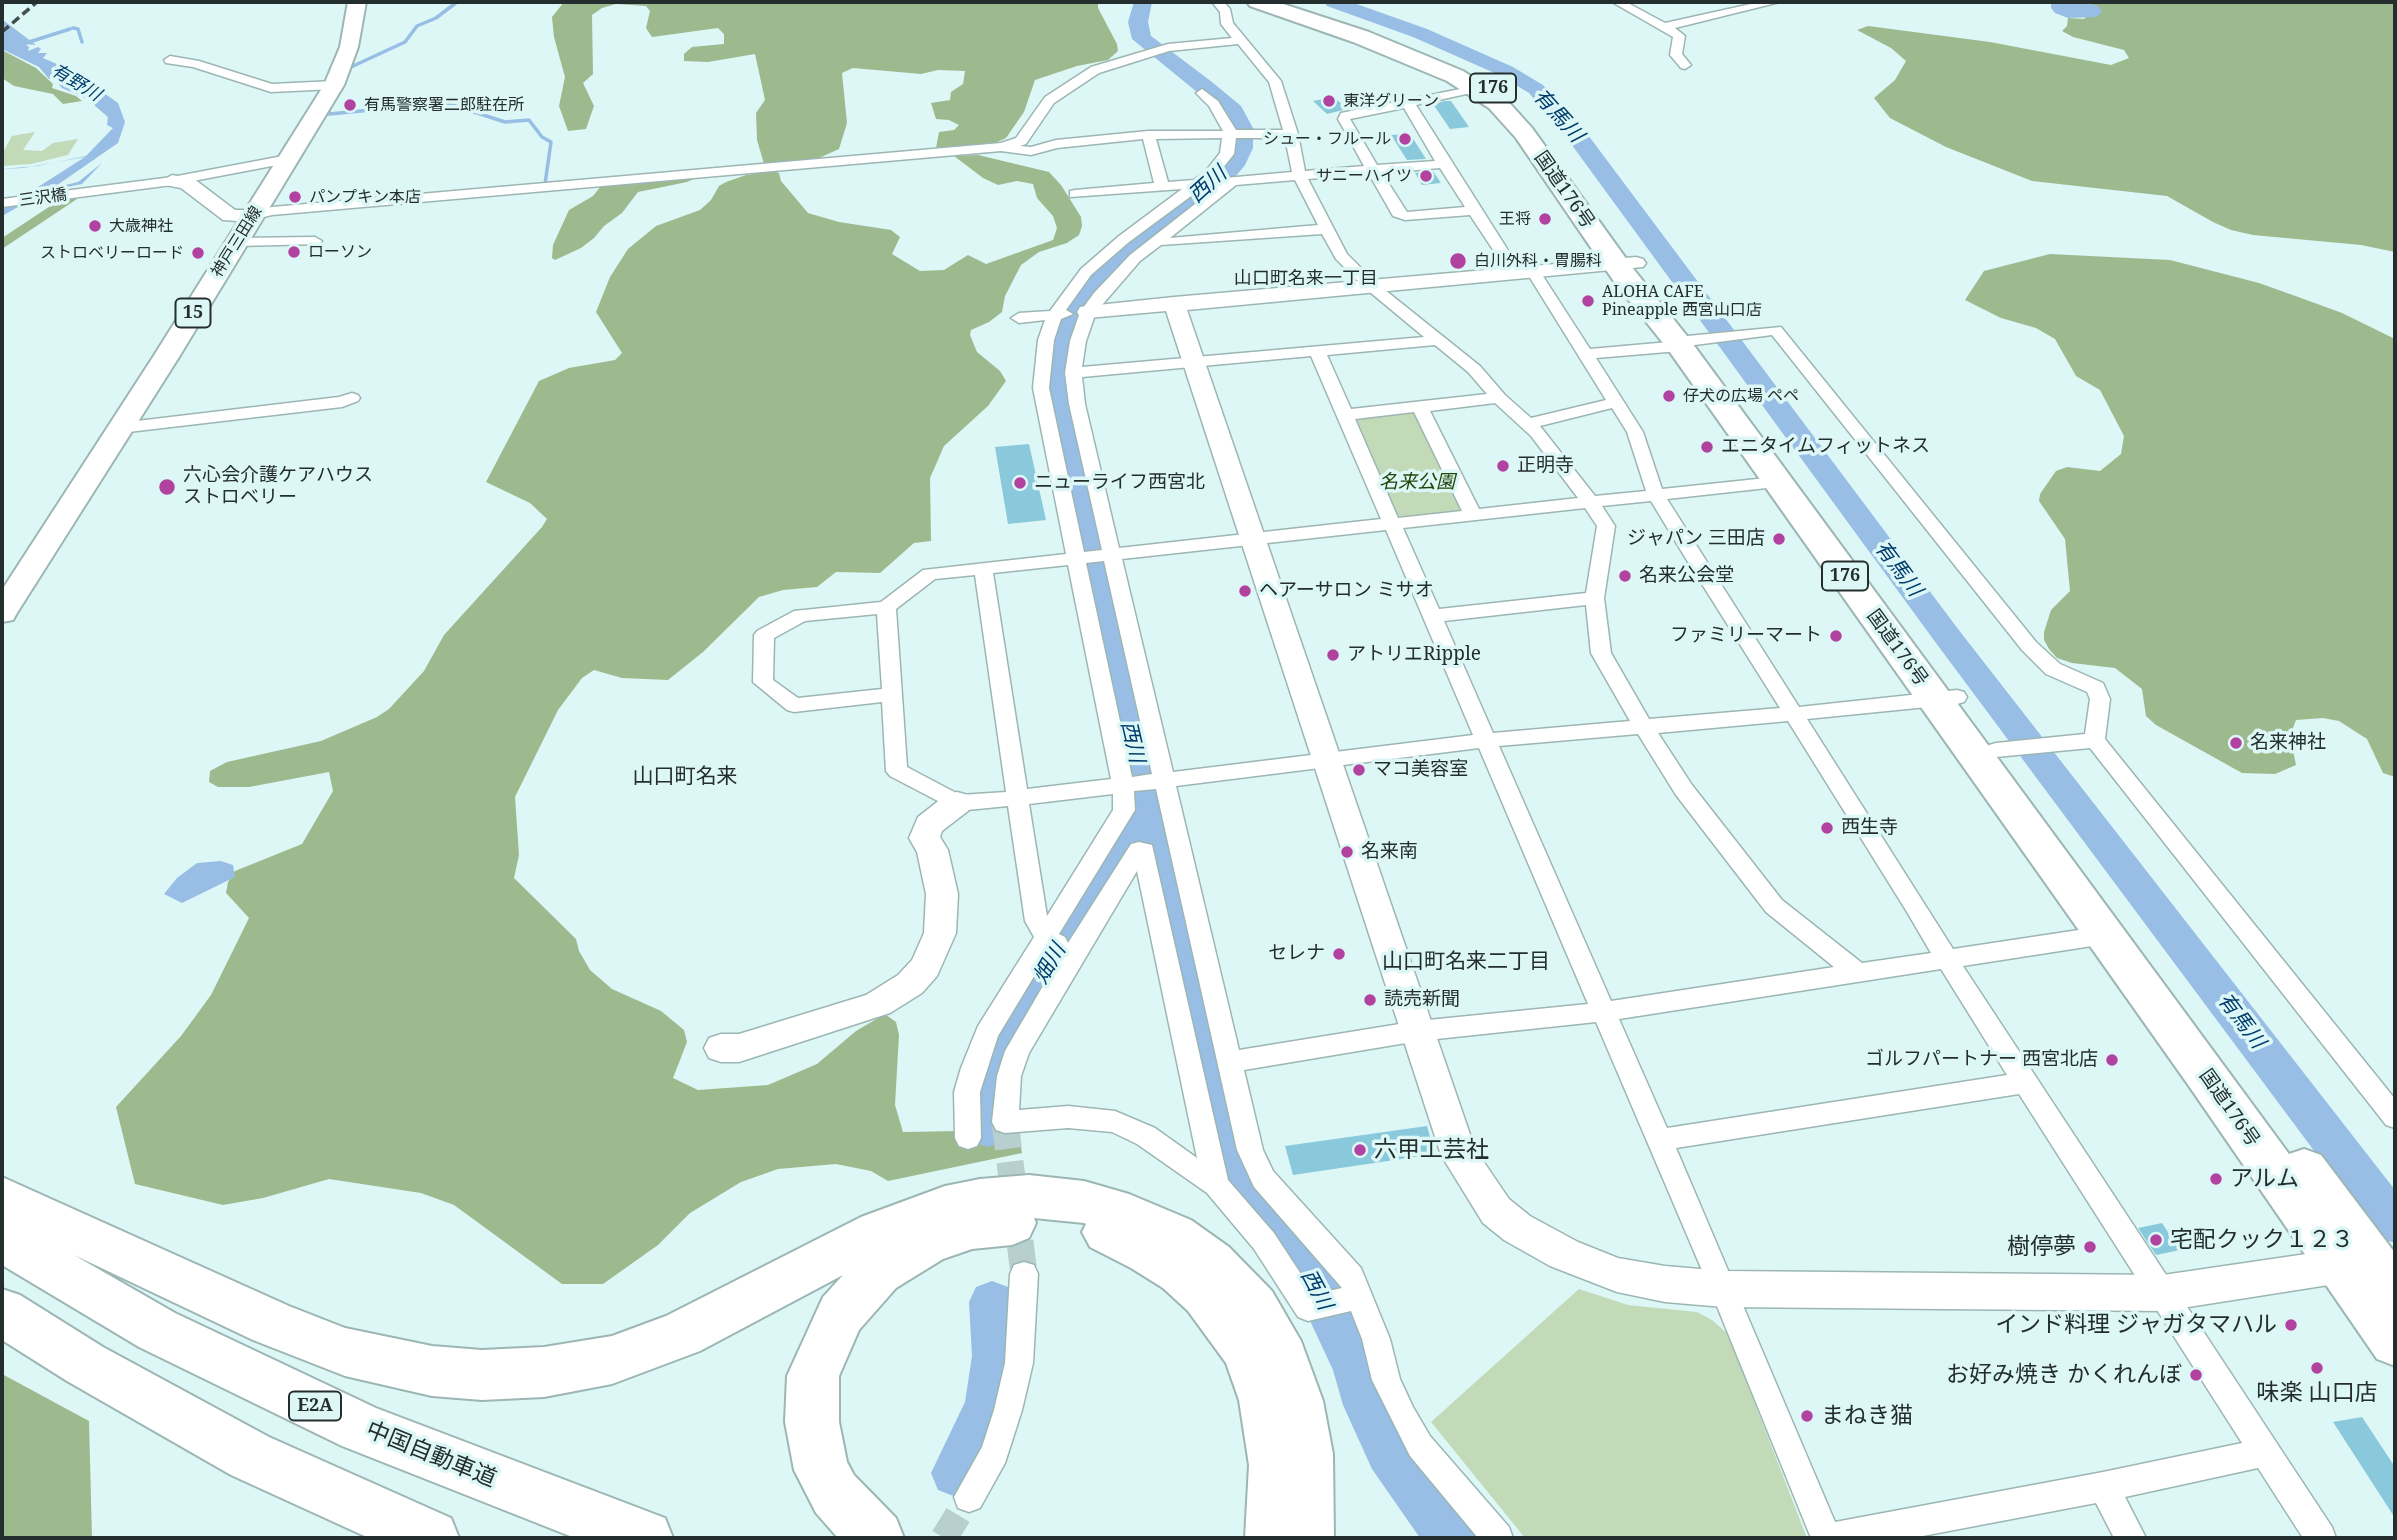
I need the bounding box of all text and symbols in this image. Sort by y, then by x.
water label: 有野川 [47,60,105,106]
road number: 176 [1470,74,1516,102]
water label: 有馬川 [1528,84,1588,148]
place label: 東洋グリーン [1343,91,1439,111]
marker: 東洋グリーン [1321,93,1337,109]
place label: 有馬警察署二郎駐在所 [364,95,524,115]
marker: 有馬警察署二郎駐在所 [342,97,358,113]
place label: シュー・フルール [1263,129,1391,149]
marker: シュー・フルール [1397,131,1413,147]
street label: 国道176号 [1529,147,1599,233]
water label: 西川 [1184,162,1232,208]
place label: サニーハイツ [1316,166,1412,186]
marker: サニーハイツ [1418,168,1434,184]
street label: 三沢橋 [18,185,68,211]
place label: パンプキン本店 [309,187,421,207]
marker: パンプキン本店 [287,189,303,205]
street label: 神戸三田線 [208,203,266,281]
place label: 王将 [1499,209,1531,229]
marker: 王将 [1537,211,1553,227]
place label: 大歳神社 [109,216,173,236]
marker: 大歳神社 [87,218,103,234]
place label: ローソン [308,242,372,262]
place label: ストロベリーロード [40,243,184,263]
marker: ローソン [286,244,302,260]
marker: ストロベリーロード [190,245,206,261]
marker: 白川外科・胃腸科 [1448,251,1468,271]
place label: 白川外科・胃腸科 [1474,251,1602,271]
district label: 山口町名来一丁目 [1234,268,1378,290]
place label: ALOHA CAFE Pineapple 西宮山口店 [1602,282,1762,320]
marker: ALOHA CAFE Pineapple 西宮山口店 [1580,293,1596,309]
road number: 15 [176,298,210,328]
place label: 仔犬の広場 ペペ [1683,386,1799,406]
marker: 仔犬の広場 ペペ [1661,388,1677,404]
place label: エニタイムフィットネス [1721,436,1930,458]
marker: エニタイムフィットネス [1699,439,1715,455]
place label: 正明寺 [1517,455,1574,477]
marker: 正明寺 [1495,458,1511,474]
place label: 六心会介護ケアハウス ストロベリー [183,465,373,509]
place label: ニューライフ西宮北 [1034,472,1205,494]
park label: 名来公園 [1379,472,1455,494]
marker: ニューライフ西宮北 [1012,475,1028,491]
marker: 六心会介護ケアハウス ストロベリー [157,477,177,497]
place label: ジャパン 三田店 [1627,528,1765,550]
marker: ジャパン 三田店 [1771,531,1787,547]
water label: 有馬川 [1869,536,1927,602]
road number: 176 [1822,562,1868,590]
place label: 名来公会堂 [1639,565,1734,587]
marker: 名来公会堂 [1617,568,1633,584]
place label: ヘアーサロン ミサオ [1259,580,1434,602]
marker: ヘアーサロン ミサオ [1237,583,1253,599]
street label: 国道176号 [1862,605,1932,691]
place label: ファミリーマート [1670,625,1822,647]
marker: ファミリーマート [1828,628,1844,644]
place label: アトリエRipple [1347,644,1481,666]
marker: アトリエRipple [1325,647,1341,663]
water label: 西川 [1115,719,1149,765]
place label: 名来神社 [2250,732,2326,754]
marker: 名来神社 [2228,735,2244,751]
place label: マコ美容室 [1373,759,1468,781]
marker: マコ美容室 [1351,762,1367,778]
district label: 山口町名来 [633,764,737,790]
place label: 西生寺 [1841,817,1898,839]
marker: 西生寺 [1819,820,1835,836]
place label: 名来南 [1361,841,1418,863]
marker: 名来南 [1339,844,1355,860]
water label: 畑川 [1029,940,1071,988]
place label: セレナ [1268,943,1325,965]
marker: セレナ [1331,946,1347,962]
district label: 山口町名来二丁目 [1382,949,1550,975]
water label: 有馬川 [2212,988,2270,1054]
place label: 読売新聞 [1384,989,1460,1011]
marker: 読売新聞 [1362,992,1378,1008]
place label: ゴルフパートナー 西宮北店 [1865,1049,2098,1071]
marker: ゴルフパートナー 西宮北店 [2104,1052,2120,1068]
street label: 国道176号 [2194,1065,2264,1151]
place label: 六甲工芸社 [1374,1136,1489,1164]
marker: 六甲工芸社 [1352,1142,1368,1158]
place label: アルム [2230,1165,2299,1193]
marker: アルム [2208,1171,2224,1187]
place label: 宅配クック１２３ [2170,1226,2354,1254]
marker: 宅配クック１２３ [2148,1232,2164,1248]
place label: 樹停夢 [2007,1233,2076,1261]
marker: 樹停夢 [2082,1239,2098,1255]
water label: 西川 [1295,1266,1337,1314]
place label: インド料理 ジャガタマハル [1995,1311,2277,1339]
marker: インド料理 ジャガタマハル [2283,1317,2299,1333]
marker: 味楽 山口店 [2309,1360,2325,1376]
place label: お好み焼き かくれんぼ [1946,1361,2182,1389]
marker: お好み焼き かくれんぼ [2188,1367,2204,1383]
place label: 味楽 山口店 [2257,1379,2377,1407]
road number: E2A [289,1392,341,1420]
place label: まねき猫 [1821,1402,1913,1430]
marker: まねき猫 [1799,1408,1815,1424]
street label: 中国自動車道 [362,1416,500,1494]

